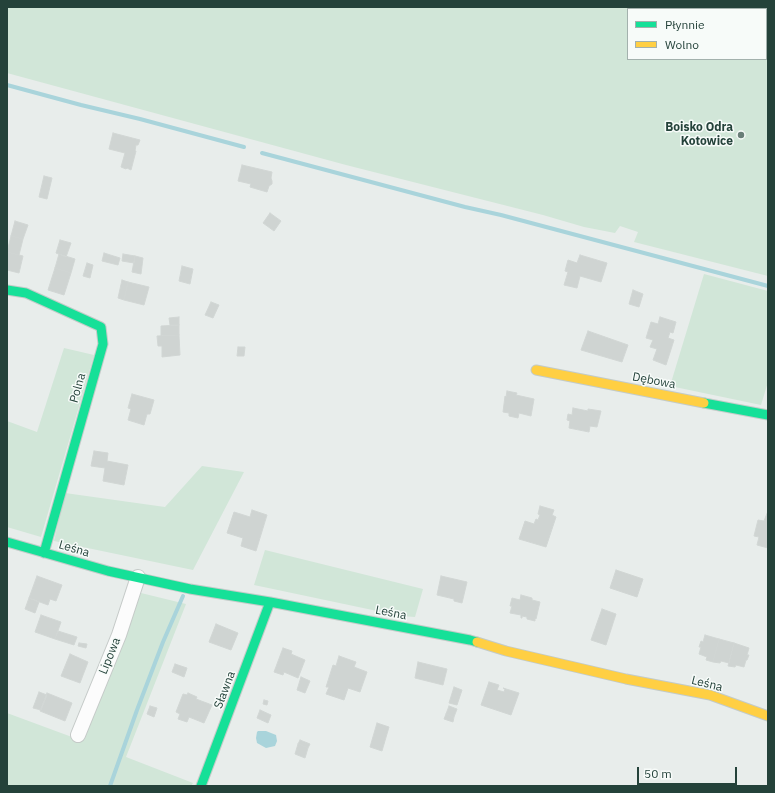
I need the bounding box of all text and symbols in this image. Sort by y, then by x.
legend [627,8,767,60]
text: Płynnie [665,17,705,32]
text: Wolno [665,37,699,52]
place label: Boisko Odra Kotowice [665,121,733,149]
marker: Boisko Odra Kotowice [736,130,746,140]
street label: Dębowa [631,370,677,392]
street label: Polna [67,371,89,405]
street label: Leśna [57,538,91,560]
street label: Leśna [374,603,408,623]
street label: Lipowa [96,636,124,676]
street label: Sławna [211,669,239,711]
street label: Leśna [690,673,724,695]
scale bar [639,759,739,785]
text: 50 m [644,766,672,781]

